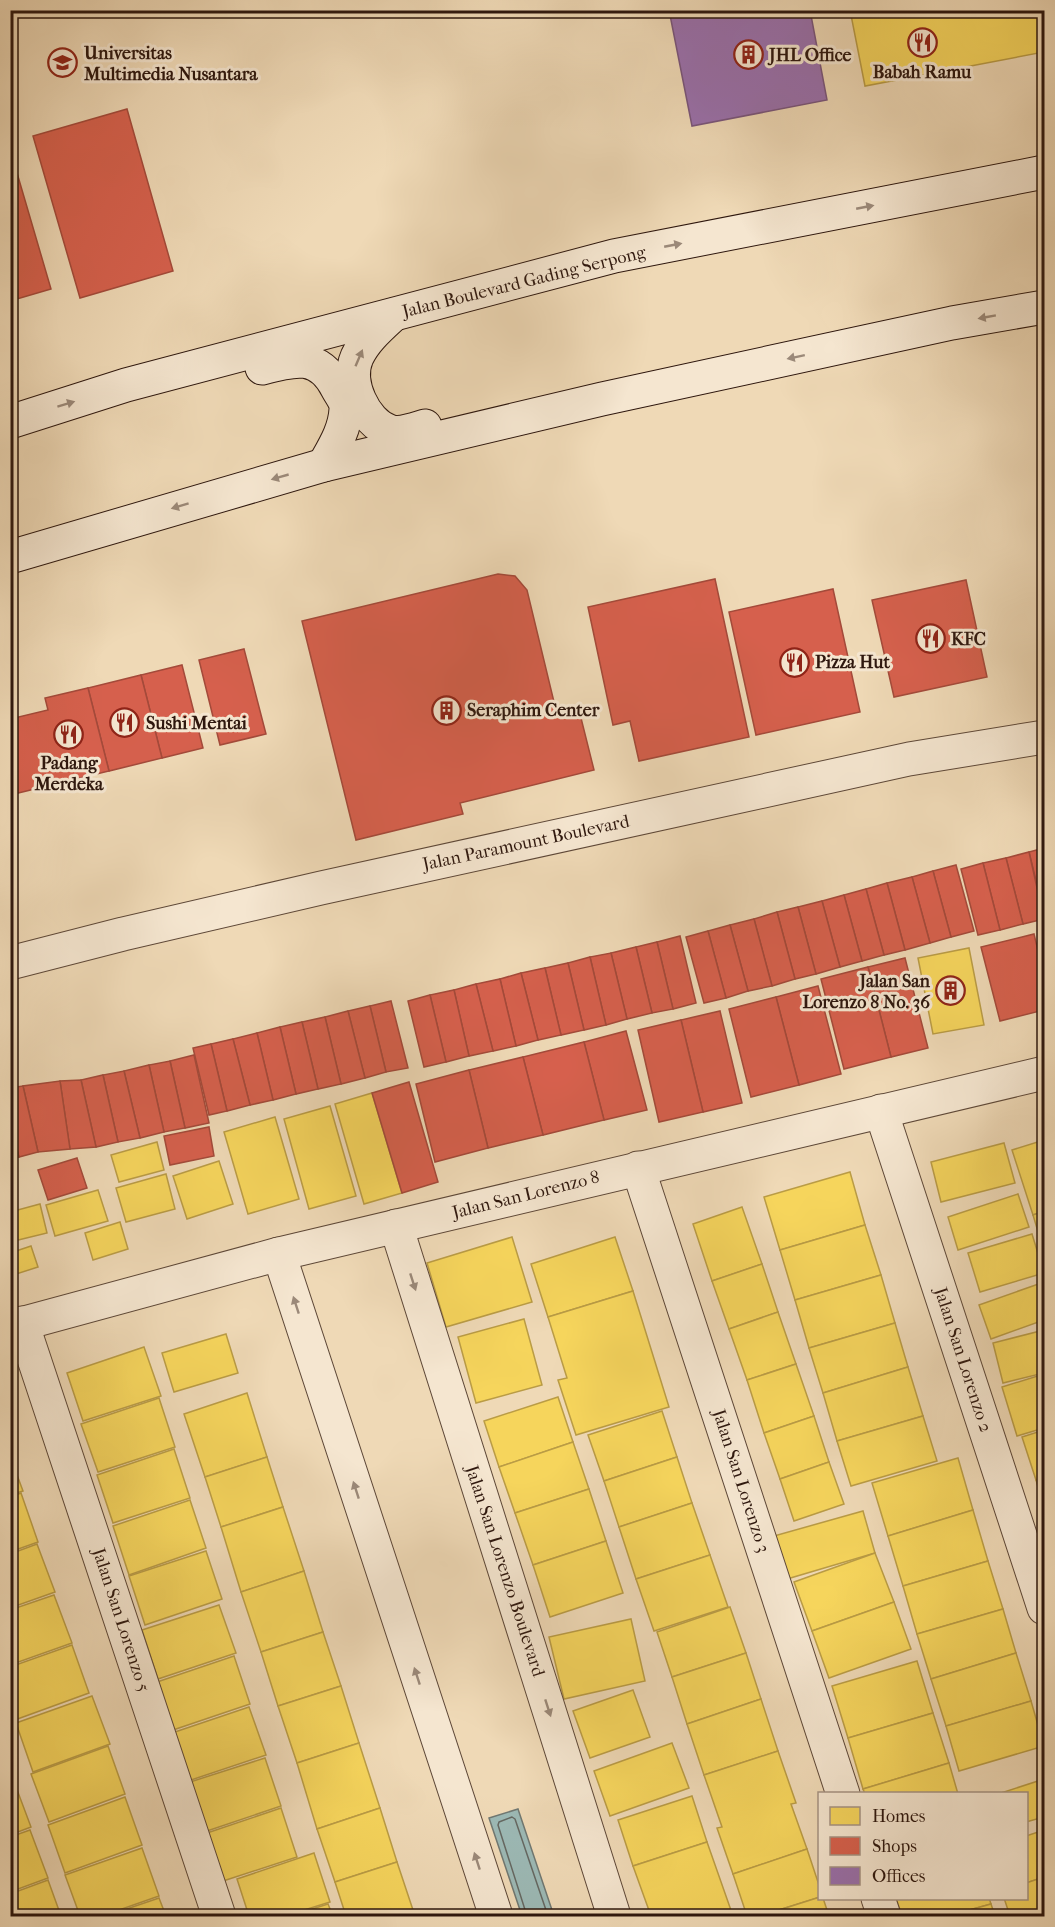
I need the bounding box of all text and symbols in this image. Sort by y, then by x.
restaurant icon: Babah Ramu [906,27,938,59]
building icon: JHL Office [732,39,764,71]
place label: Universitas Multimedia Nusantara [83,43,258,85]
place label: JHL Office [767,45,852,66]
school or university icon: Universitas Multimedia Nusantara [47,47,79,79]
place label: Babah Ramu [873,62,972,83]
one-way arrow [855,202,874,211]
one-way arrow [664,240,683,249]
street label: Jalan Boulevard Gading Serpong [398,241,648,323]
one-way arrow [977,312,996,321]
one-way arrow [354,348,364,366]
one-way arrow [786,353,805,362]
one-way arrow [57,399,75,408]
one-way arrow [271,473,289,482]
one-way arrow [171,502,189,511]
restaurant icon: KFC [914,623,946,655]
place label: KFC [951,629,986,650]
restaurant icon: Pizza Hut [778,646,810,678]
place label: Pizza Hut [815,652,890,673]
building icon: Seraphim Center [430,694,462,726]
place label: Seraphim Center [467,700,600,721]
restaurant icon: Sushi Mentai [109,707,141,739]
place label: Sushi Mentai [146,713,248,734]
restaurant icon: Padang Merdeka [53,718,85,750]
place label: Padang Merdeka [34,753,104,795]
street label: Jalan Paramount Boulevard [419,811,631,876]
place label: Jalan San Lorenzo 8 No. 36 [802,971,931,1013]
building icon: Jalan San Lorenzo 8 No. 36 [935,975,967,1007]
street label: Jalan San Lorenzo 8 [448,1167,602,1224]
one-way arrow [409,1273,418,1291]
street label: Jalan San Lorenzo 2 [929,1283,996,1435]
one-way arrow [290,1296,300,1314]
street label: Jalan San Lorenzo 3 [707,1405,774,1555]
street label: Jalan San Lorenzo Boulevard [460,1461,549,1679]
one-way arrow [351,1481,360,1499]
street label: Jalan San Lorenzo 5 [87,1544,154,1695]
one-way arrow [412,1667,421,1685]
one-way arrow [544,1699,553,1717]
legend [818,1792,1028,1900]
text: Homes [872,1806,926,1827]
text: Shops [872,1836,917,1857]
one-way arrow [472,1852,482,1870]
text: Offices [872,1866,926,1887]

